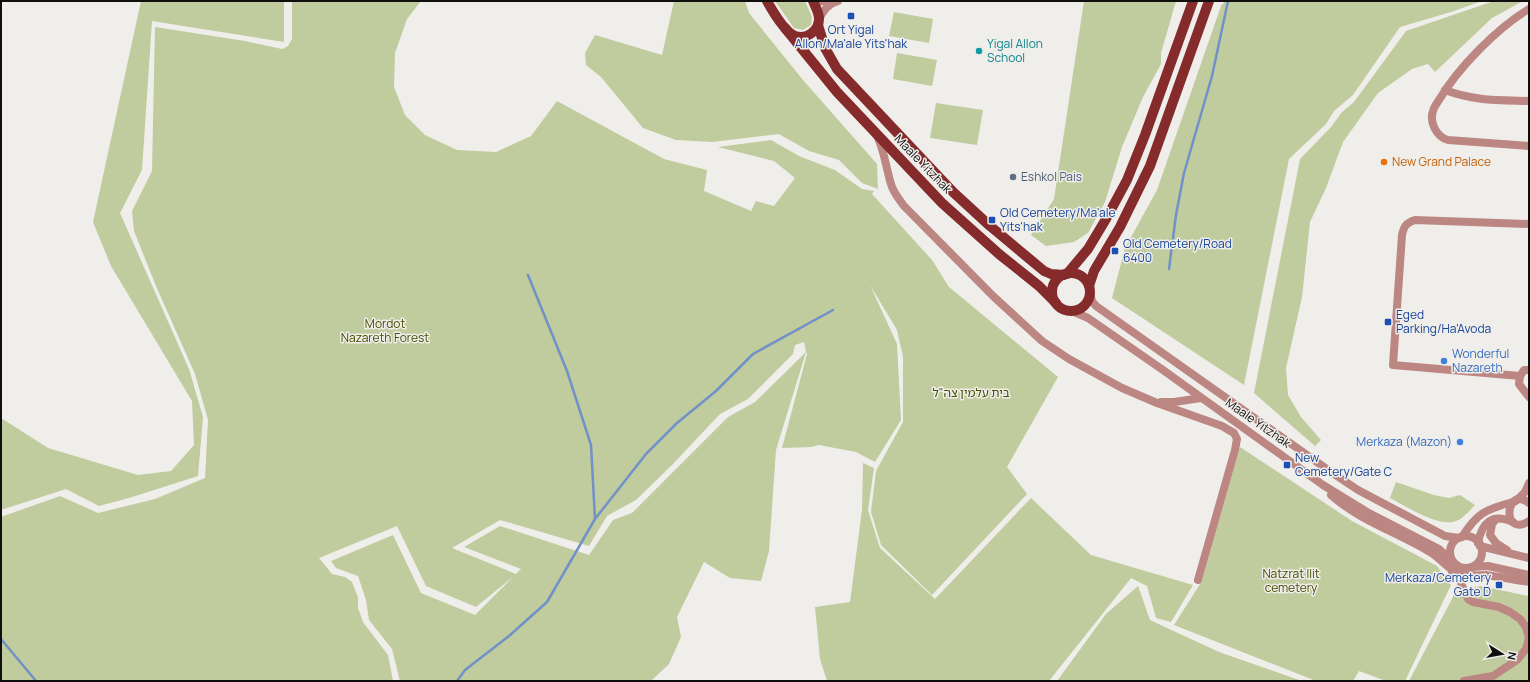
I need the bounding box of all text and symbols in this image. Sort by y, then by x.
marker: Ort Yigal Allon/Ma'ale Yits'hak [846,11,856,21]
place label: Ort Yigal Allon/Ma'ale Yits'hak [795,21,908,52]
place label: Yigal Allon School [987,35,1043,66]
marker: Yigal Allon School [974,46,984,56]
street label: Maale Yitzhak [891,130,957,198]
place label: New Grand Palace [1392,153,1491,170]
marker: New Grand Palace [1379,157,1389,167]
place label: Eshkol Pais [1021,168,1082,185]
marker: Eshkol Pais [1008,172,1018,182]
place label: Old Cemetery/Ma'ale Yits'hak [1000,204,1116,235]
marker: Old Cemetery/Ma'ale Yits'hak [987,215,997,225]
place label: Old Cemetery/Road 6400 [1123,235,1232,266]
marker: Old Cemetery/Road 6400 [1110,246,1120,256]
place label: Eged Parking/Ha'Avoda [1396,306,1491,337]
park label: Mordot Nazareth Forest [341,315,429,346]
marker: Eged Parking/Ha'Avoda [1383,317,1393,327]
place label: Wonderful Nazareth [1452,345,1509,376]
marker: Wonderful Nazareth [1439,356,1449,366]
park label: בית עלמין צה"ל [932,384,1010,401]
street label: Maale Yitzhak [1222,394,1295,452]
place label: Merkaza (Mazon) [1356,433,1452,450]
marker: Merkaza (Mazon) [1455,437,1465,447]
place label: New Cemetery/Gate C [1295,449,1392,480]
marker: New Cemetery/Gate C [1282,460,1292,470]
park label: Natzrat Ilit cemetery [1262,565,1320,596]
place label: Merkaza/Cemetery Gate D [1385,569,1492,600]
marker: Merkaza/Cemetery Gate D [1494,580,1504,590]
north arrow [1482,634,1522,674]
text: N [1504,651,1520,661]

